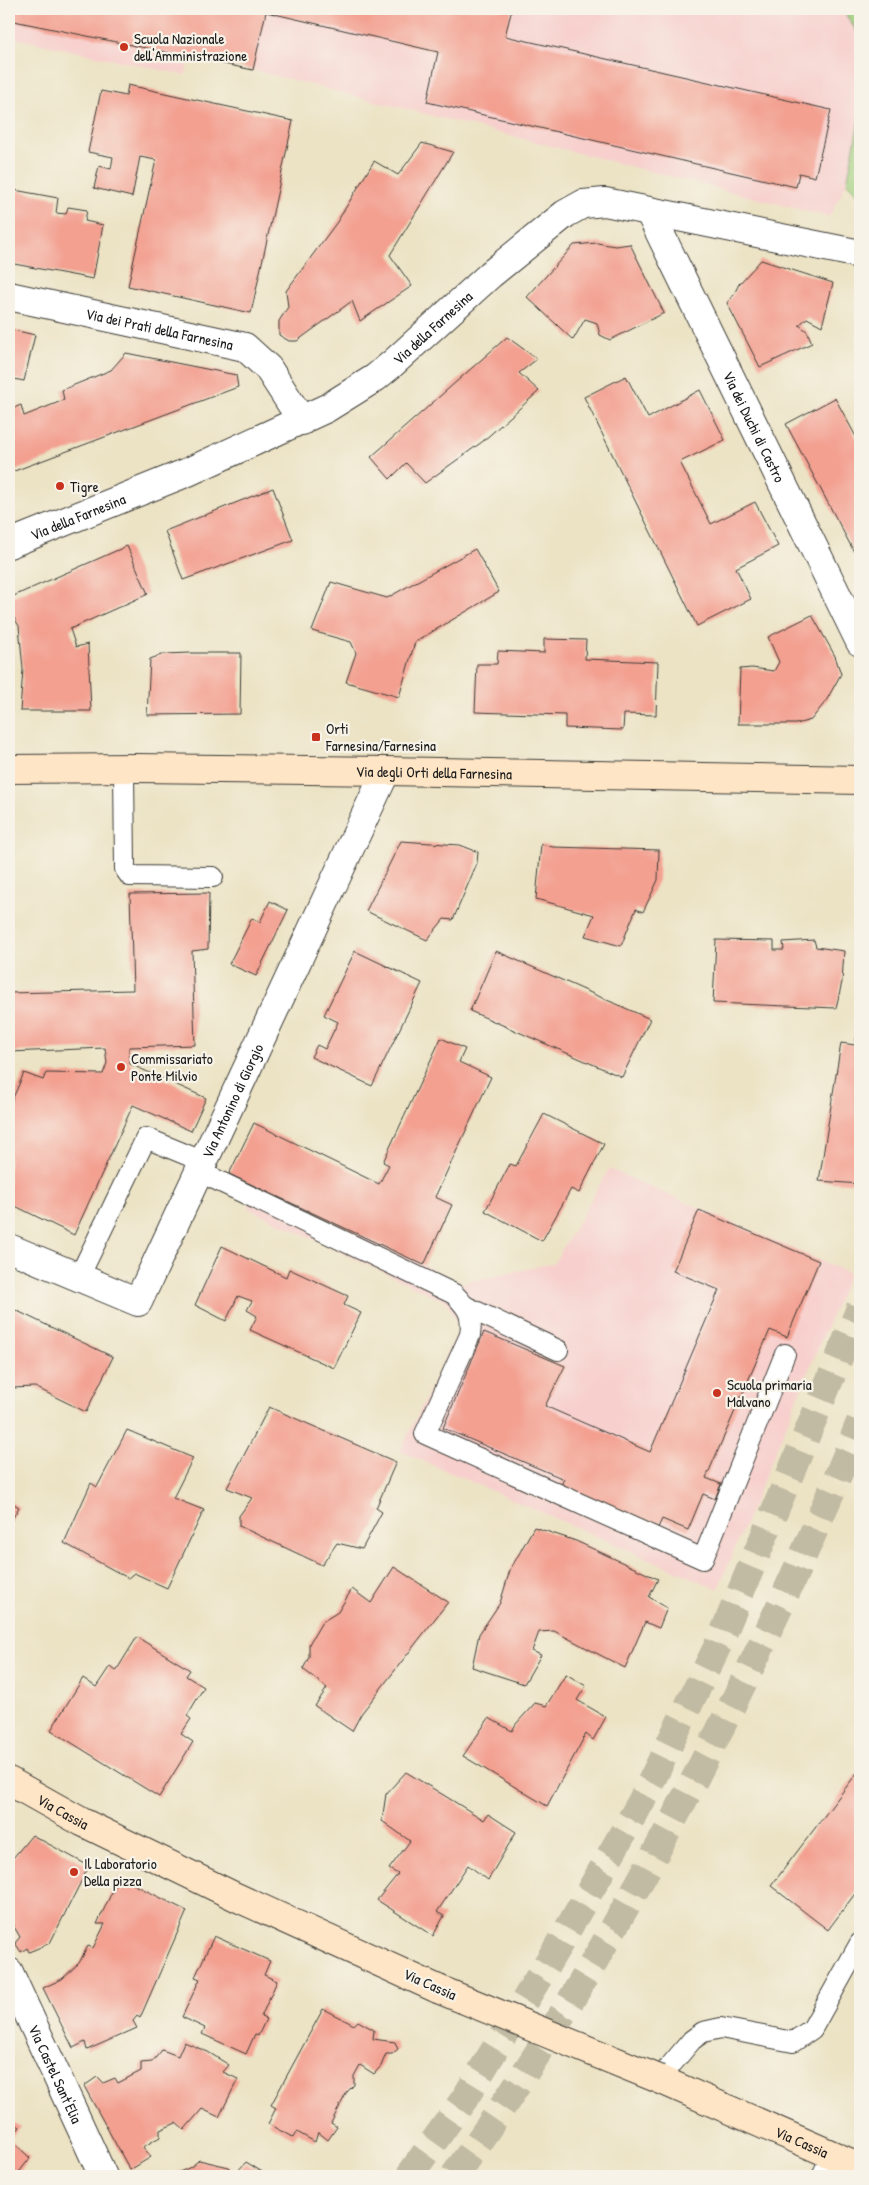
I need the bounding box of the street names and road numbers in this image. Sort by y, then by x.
street label: Via della Farnesina [388,286,477,369]
street label: Via dei Prati della Farnesina [84,302,235,355]
street label: Via dei Duchi di Castro [718,367,791,486]
street label: Via della Farnesina [27,488,128,545]
street label: Via degli Orti della Farnesina [356,760,512,784]
street label: Via Antonino di Giorgio [196,1040,268,1161]
street label: Via Cassia [33,1788,92,1834]
street label: Via Cassia [400,1963,460,2005]
street label: Via Castel Sant'Elia [24,2021,88,2127]
street label: Via Cassia [772,2121,832,2162]

